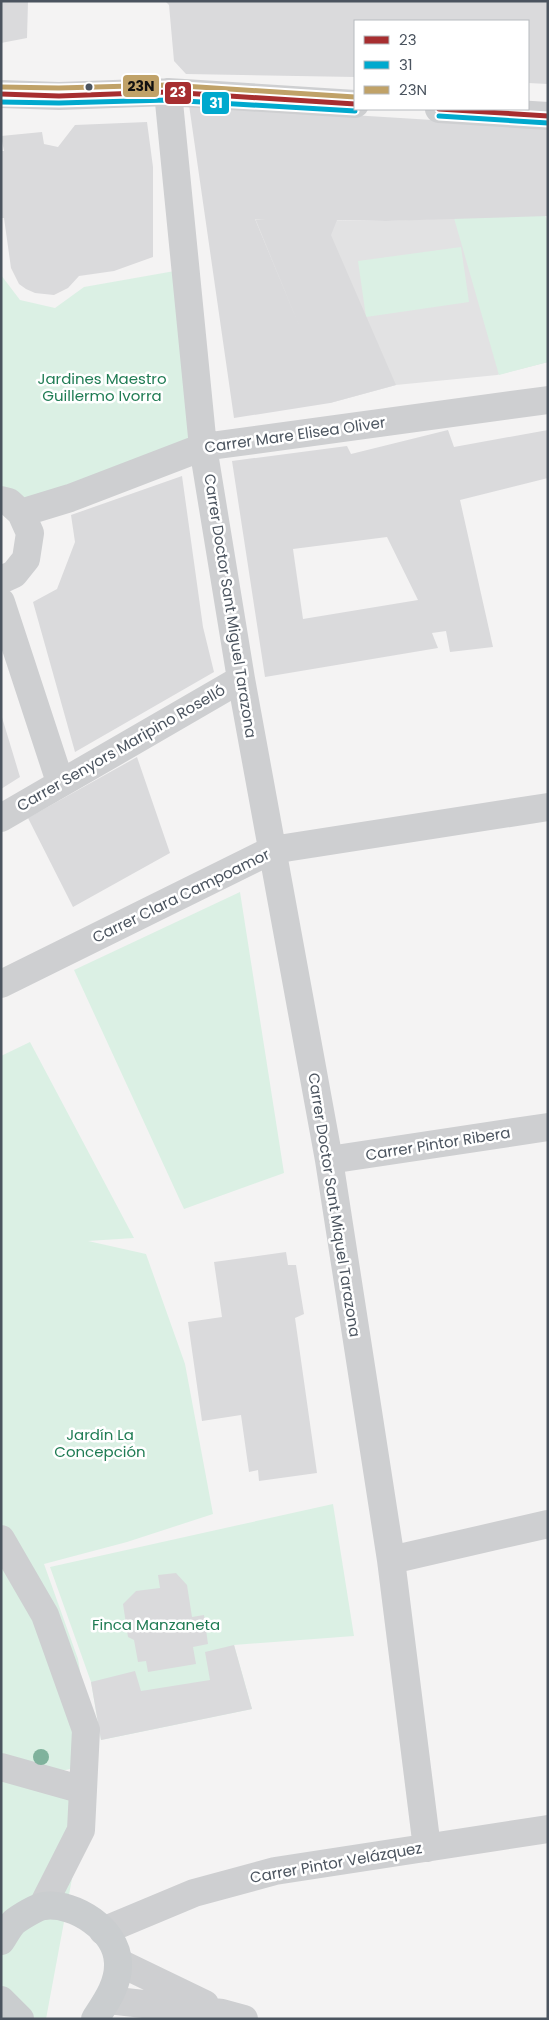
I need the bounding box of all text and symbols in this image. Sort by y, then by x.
legend [354,20,529,110]
text: 23 [399,29,416,50]
text: 31 [399,54,413,75]
line badge: 23N [122,74,160,98]
text: 23N [128,76,155,96]
text: 23N [399,79,427,100]
line badge: 23 [164,81,192,105]
unlabelled marker [84,82,94,92]
text: 23 [170,82,186,102]
line badge: 31 [201,91,230,115]
text: 31 [209,93,223,113]
park label: Jardines Maestro Guillermo Ivorra [37,368,167,406]
street label: Carrer Mare Elisea Oliver [203,411,387,458]
street label: Carrer Doctor Sant Miguel Tarazona [199,472,262,740]
street label: Carrer Senyors Maripino Roselló [13,679,229,816]
street label: Carrer Clara Campoamor [89,843,273,948]
street label: Carrer Doctor Sant Miquel Tarazona [303,1071,366,1339]
street label: Carrer Pintor Ribera [364,1122,512,1165]
park label: Jardín La Concepción [54,1424,146,1462]
park label: Finca Manzaneta [92,1614,220,1635]
street label: Carrer Pintor Velázquez [248,1837,424,1888]

